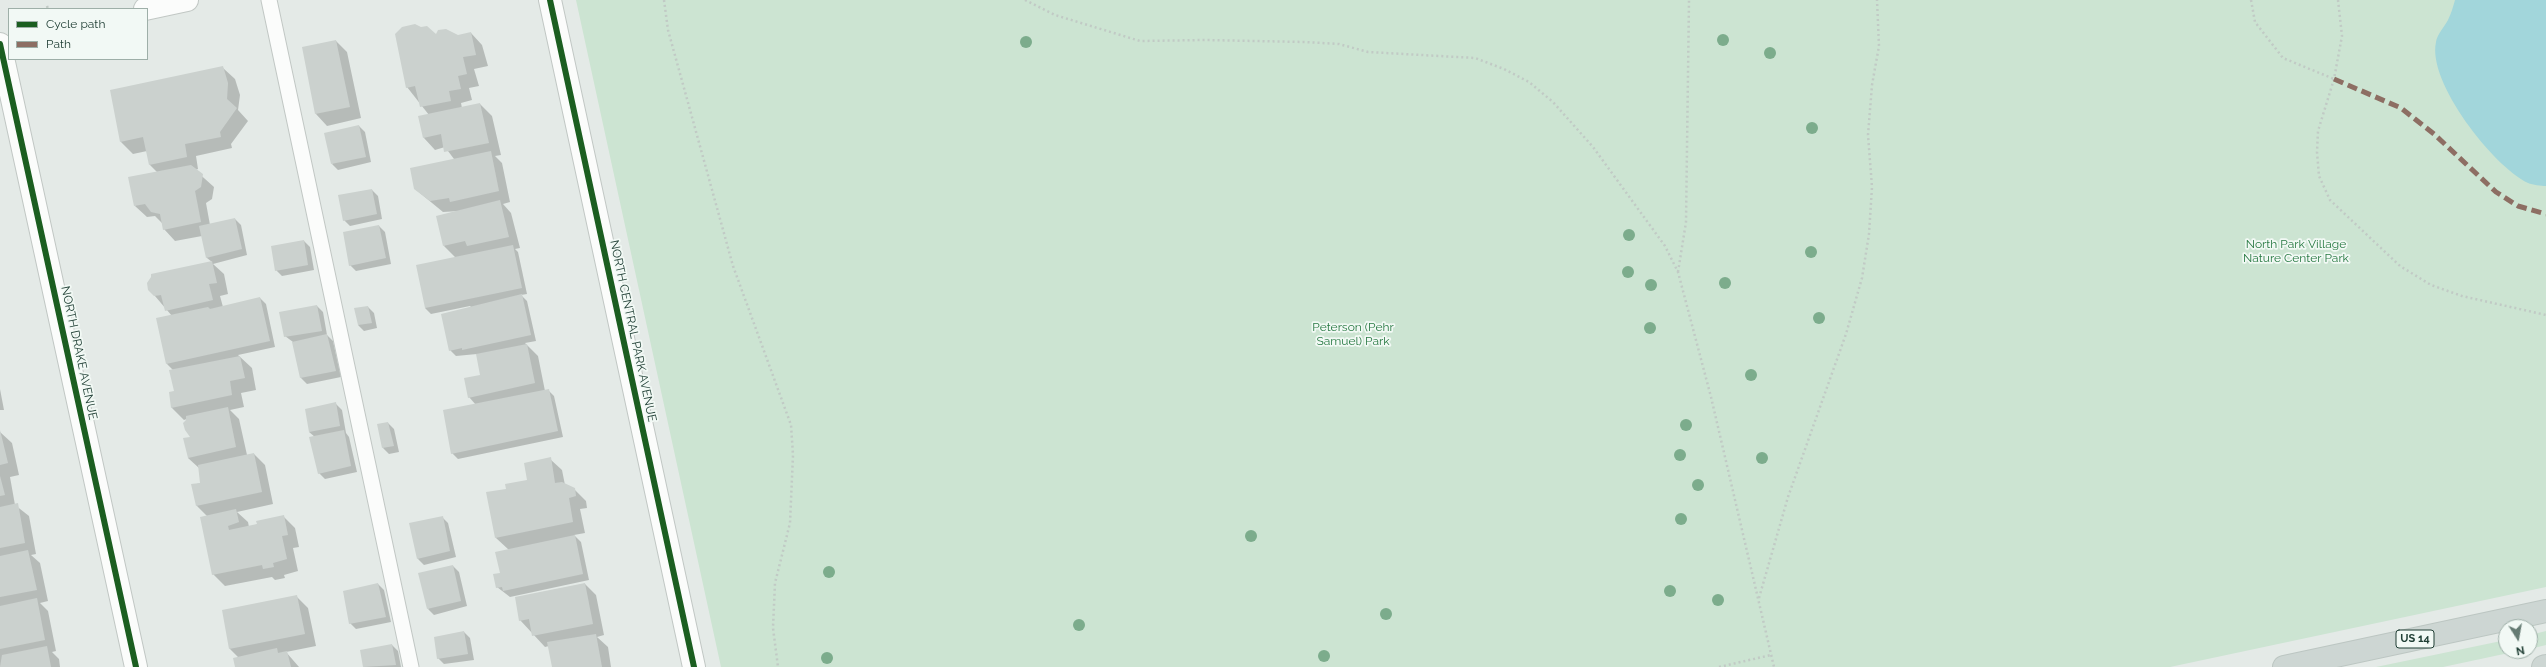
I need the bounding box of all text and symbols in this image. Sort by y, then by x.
legend [8,8,148,60]
text: Cycle path [46,17,105,31]
text: Path [46,37,71,51]
park label: North Park Village Nature Center Park [2243,237,2349,265]
street label: NORTH CENTRAL PARK AVENUE [607,239,659,423]
street label: NORTH DRAKE AVENUE [58,285,100,421]
park label: Peterson (Pehr Samuel) Park [1312,320,1394,348]
north arrow [2498,619,2538,659]
road number: US 14 [2396,630,2434,648]
text: N [2515,643,2526,657]

